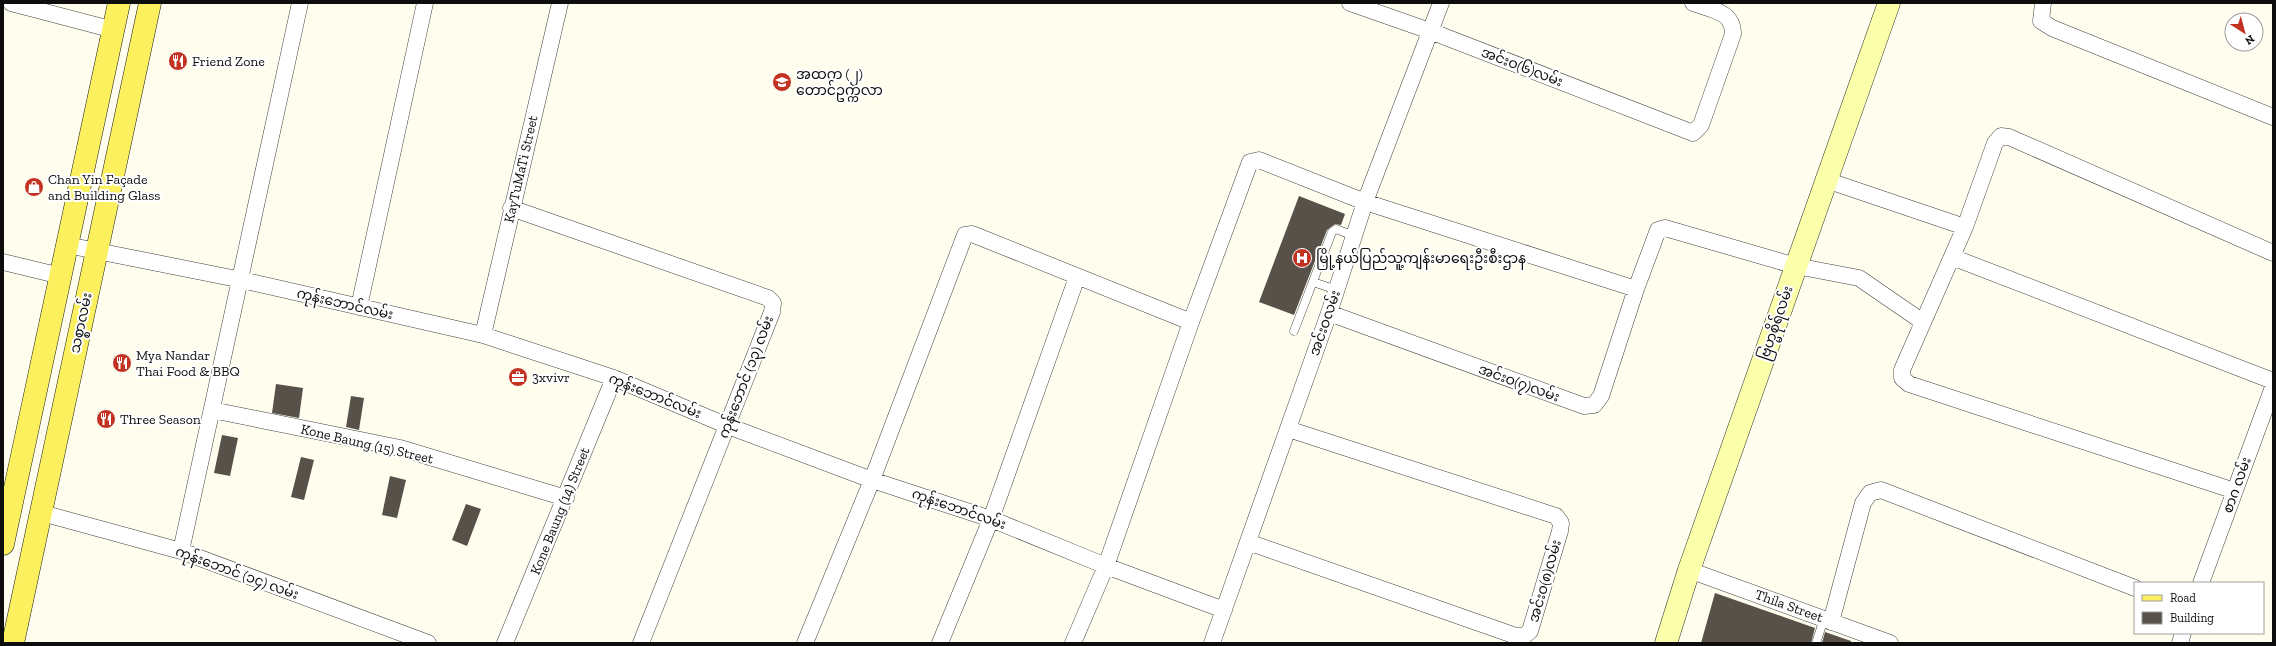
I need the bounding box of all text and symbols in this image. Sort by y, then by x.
north arrow [2224,12,2264,52]
text: N [2242,32,2257,48]
street label: အင်းဝ(၆)လမ်း [1479,42,1566,90]
restaurant icon: Friend Zone [167,50,189,72]
place label: Friend Zone [192,53,265,70]
place label: အထက (၂) တောင်ဥက္ကလာ [796,66,883,102]
school or university icon: အထက (၂) တောင်ဥက္ကလာ [771,71,793,93]
street label: KayTuMaTi Street [500,113,542,224]
place label: Chan Yin Façade and Building Glass [48,171,161,204]
shop icon: Chan Yin Façade and Building Glass [23,176,45,198]
hospital icon: မြို့နယ်ပြည်သူ့ကျန်းမာရေးဦးစီးဌာန [1291,247,1313,269]
place label: မြို့နယ်ပြည်သူ့ကျန်းမာရေးဦးစီးဌာန [1316,248,1526,270]
street label: ကုန်းဘောင်လမ်း [294,283,395,326]
street label: ဗြဟ္မစိုရ်လမ်း [1753,283,1800,364]
street label: အင်းဝလမ်း [1304,287,1344,358]
street label: သစ္စာလမ်း [64,291,99,356]
street label: ကုန်းဘောင် (၁၃) လမ်း [713,313,780,442]
place label: Mya Nandar Thai Food & BBQ [136,347,240,380]
restaurant icon: Mya Nandar Thai Food & BBQ [111,352,133,374]
street label: အင်းဝ(၇)လမ်း [1475,359,1563,408]
office icon: 3xvivr [507,366,529,388]
street label: ကုန်းဘောင်လမ်း [605,368,705,425]
place label: 3xvivr [532,369,570,386]
restaurant icon: Three Season [95,408,117,430]
place label: Three Season [120,411,201,428]
street label: Kone Baung (15) Street [299,420,436,468]
street label: Kone Baung (14) Street [527,444,594,577]
street label: စာဂ လမ်း [2217,454,2255,515]
street label: ကုန်းဘောင်လမ်း [909,483,1009,536]
street label: အင်းဝ(၈)လမ်း [1523,537,1565,624]
street label: ကုန်းဘောင် (၁၄) လမ်း [172,541,302,606]
legend [2134,582,2264,634]
street label: Thila Street [1753,586,1826,626]
text: Road [2170,591,2196,605]
text: Building [2170,611,2214,625]

